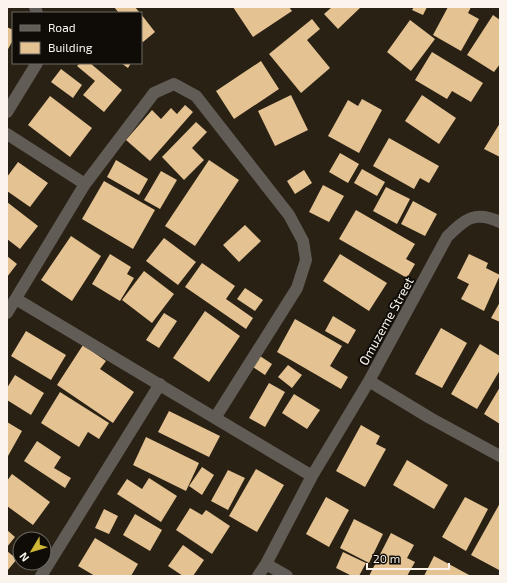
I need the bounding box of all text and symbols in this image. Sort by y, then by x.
legend [12,12,142,64]
text: Road [48,20,76,34]
text: Building [48,40,93,54]
street label: Omuzeme Street [355,274,417,368]
north arrow [12,531,52,571]
scale bar [367,545,449,571]
text: N [16,550,31,565]
text: 20 m [373,551,400,565]

